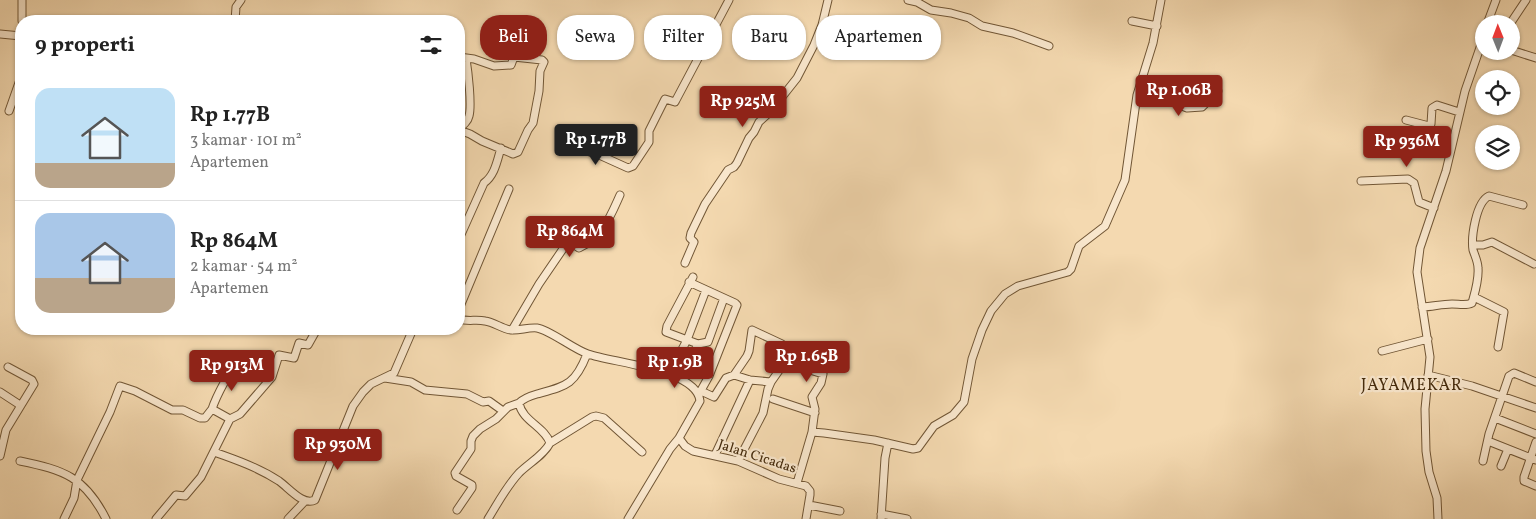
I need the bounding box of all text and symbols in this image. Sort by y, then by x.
chip: Beli [480,15,547,60]
chip: Sewa [557,15,634,60]
chip: Filter [644,15,722,60]
chip: Baru [732,15,806,60]
chip: Apartemen [816,15,941,60]
north arrow [1475,15,1520,60]
map controls [1475,15,1520,170]
text: 9 properti [35,31,135,60]
icon: filters [417,31,445,59]
button: locate [1475,70,1520,115]
pin: Rp 1.06B [1127,74,1231,117]
text: Rp 1.06B [1147,80,1211,102]
pin: Rp 925M [697,86,789,128]
text: Rp 925M [711,91,775,113]
text: Rp 1.77B [190,101,270,130]
icon: home [75,108,135,168]
pin: Rp 1.77B [544,124,648,166]
button: layers [1475,125,1520,170]
pin: Rp 936M [1361,126,1453,168]
text: Rp 1.77B [565,129,627,151]
text: 3 kamar · 101 m² [190,130,302,152]
text: Rp 936M [1374,131,1440,153]
text: Apartemen [190,152,269,174]
pin: Rp 864M [524,216,616,258]
text: Rp 864M [537,221,603,243]
text: Rp 864M [190,227,278,256]
icon: home [75,233,135,293]
text: 2 kamar · 54 m² [190,256,297,278]
text: Apartemen [190,278,269,300]
pin: Rp 1.65B [755,340,859,383]
pin: Rp 1.9B [629,346,721,389]
text: Rp 1.65B [776,346,838,368]
pin: Rp 913M [186,350,278,392]
text: Rp 1.9B [647,352,703,374]
text: Rp 913M [200,355,264,377]
district label: JAYAMEKAR [1361,375,1463,397]
pin: Rp 930M [292,428,384,471]
text: Rp 930M [305,434,371,456]
street label: Jalan Cicadas [715,435,799,479]

